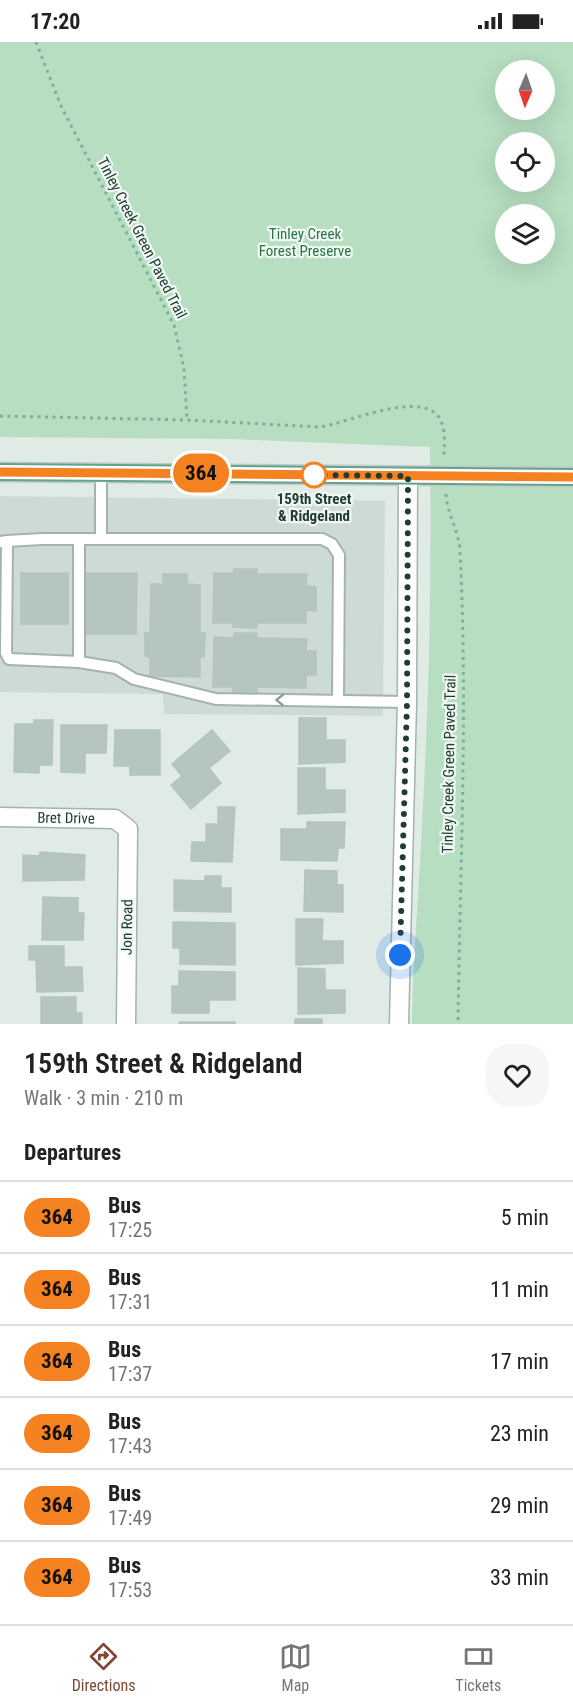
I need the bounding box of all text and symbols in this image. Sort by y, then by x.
text: 17:20 [30,9,81,34]
north arrow [495,60,555,120]
map controls [495,60,555,264]
button: locate [495,132,555,192]
street label: Tinley Creek Green Paved Trail [93,154,191,322]
button: layers [495,204,555,264]
park label: Tinley Creek Forest Preserve [259,225,351,260]
line badge: 364 [166,454,236,492]
text: 364 [185,461,217,485]
marker: 159th Street & Ridgeland [301,462,327,488]
place label: 159th Street & Ridgeland [277,490,352,525]
street label: Tinley Creek Green Paved Trail [438,674,460,854]
one-way arrow [275,694,284,707]
street label: Bret Drive [37,809,95,828]
street label: Jon Road [118,899,136,955]
your location [385,940,415,970]
button: heart [486,1044,549,1107]
text: 159th Street & Ridgeland [24,1047,303,1080]
text: Walk · 3 min · 210 m [24,1086,183,1110]
text: Departures [24,1140,121,1165]
text: Bus [108,1193,141,1218]
text: 364 [41,1205,73,1229]
text: 5 min [501,1205,549,1230]
text: 17:25 [108,1218,152,1242]
text: Bus [108,1265,141,1290]
text: 364 [41,1277,73,1301]
text: 11 min [490,1277,549,1302]
text: 17:31 [108,1290,152,1314]
text: Bus [108,1337,141,1362]
text: 364 [41,1349,73,1373]
text: 17 min [490,1349,549,1374]
text: 17:37 [108,1362,152,1386]
text: Bus [108,1409,141,1434]
text: 364 [41,1421,73,1445]
text: 23 min [490,1421,549,1446]
text: 17:43 [108,1434,152,1458]
text: Bus [108,1481,141,1506]
text: 364 [41,1493,73,1517]
text: 29 min [490,1493,549,1518]
text: 17:49 [108,1506,152,1530]
text: Bus [108,1553,141,1578]
text: 364 [41,1565,73,1589]
text: 33 min [490,1565,549,1590]
text: 17:53 [108,1578,152,1602]
tab: Directions [72,1640,136,1695]
tab: Map [279,1640,312,1695]
tab: Tickets [455,1640,501,1695]

